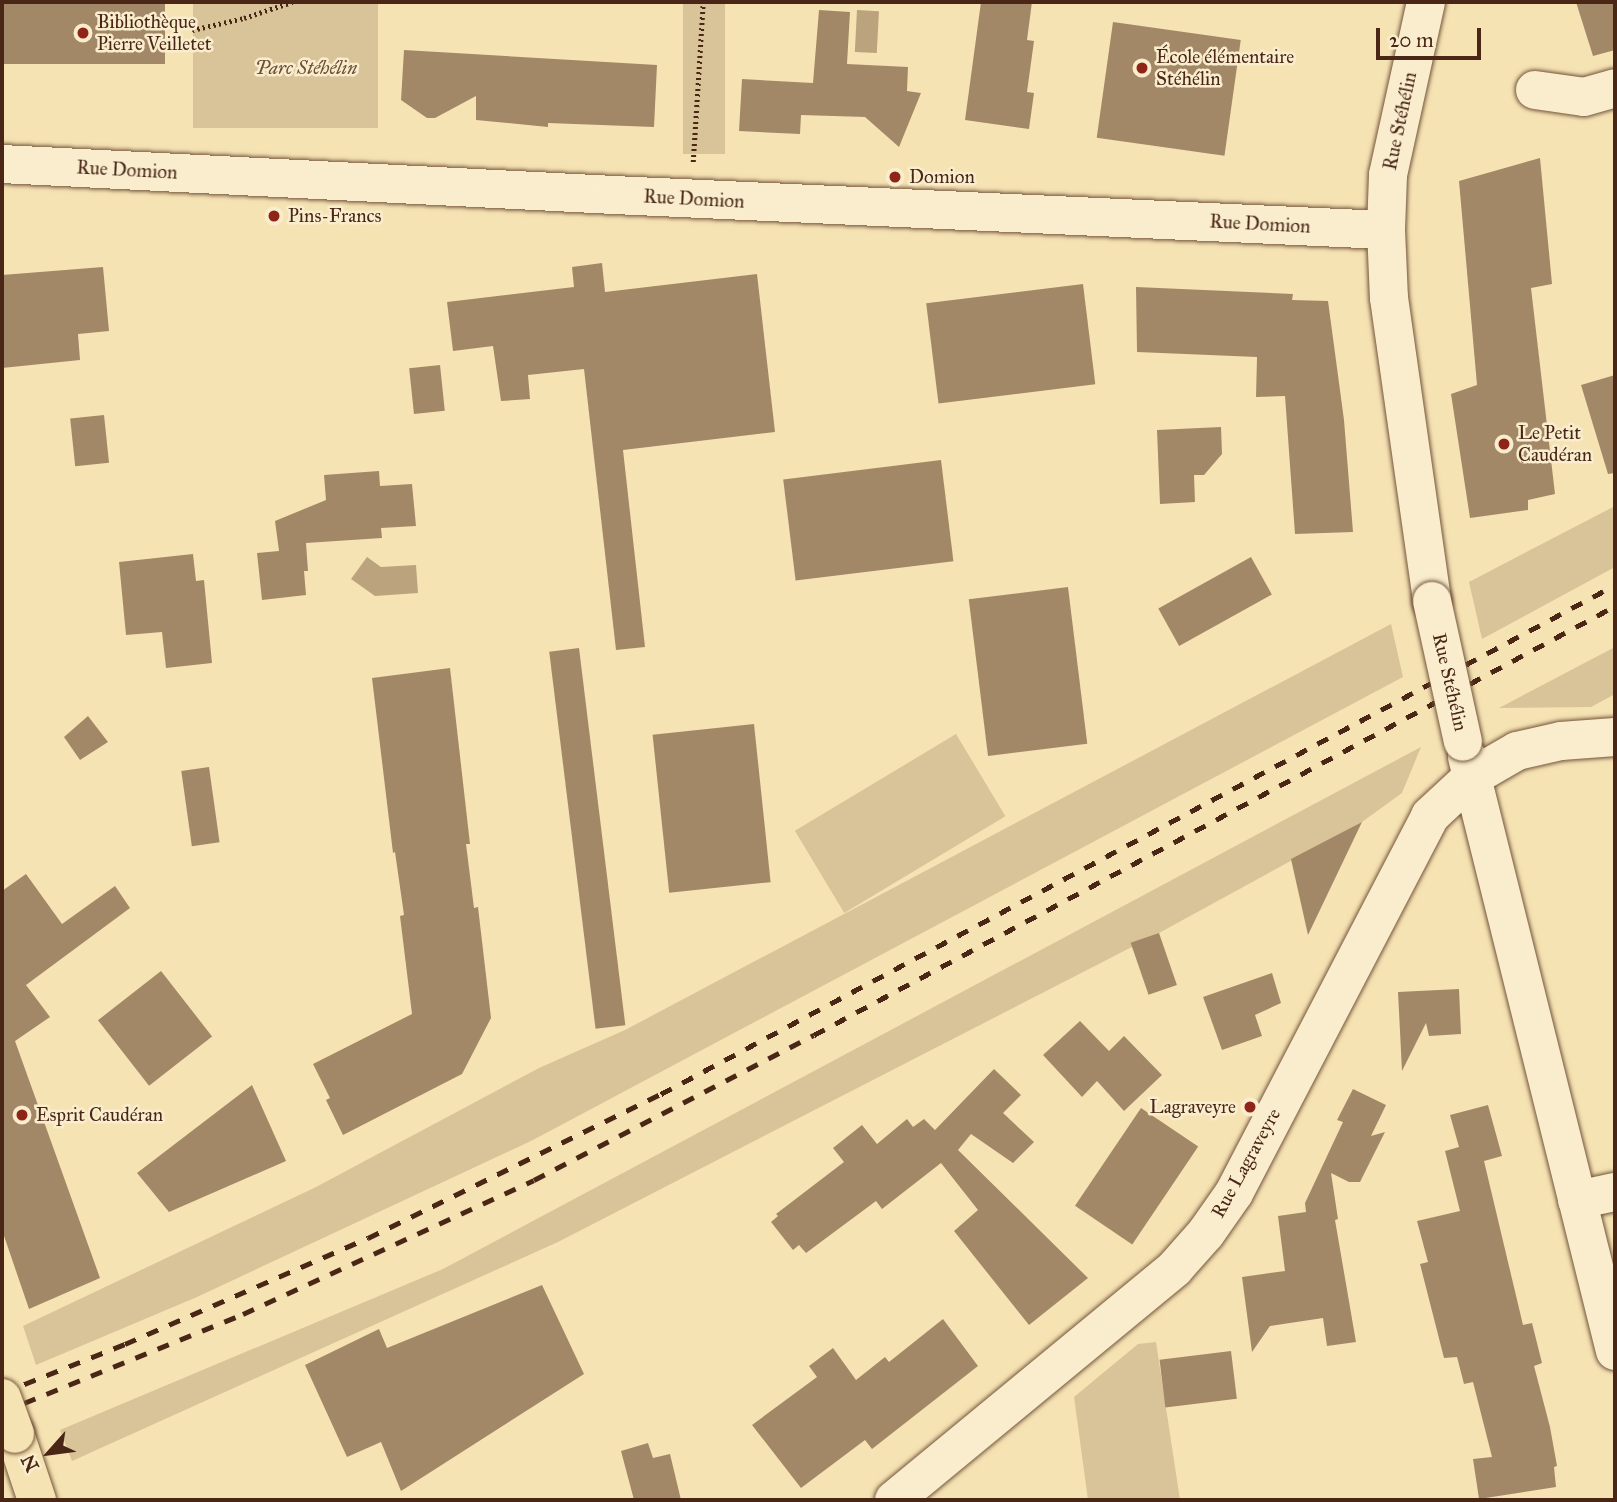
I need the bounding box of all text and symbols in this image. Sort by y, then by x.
place label: Bibliothèque Pierre Veilletet [97,11,212,55]
scale bar [1379,14,1484,58]
marker: Bibliothèque Pierre Veilletet [75,25,91,41]
text: 20 m [1389,27,1434,53]
place label: École élémentaire Stéhélin [1156,46,1294,90]
park label: Parc Stéhélin [255,57,357,79]
marker: École élémentaire Stéhélin [1134,60,1150,76]
street label: Rue Stéhélin [1378,70,1422,172]
street label: Rue Domion [76,156,178,184]
place label: Domion [909,166,975,188]
marker: Domion [887,169,903,185]
street label: Rue Domion [643,185,745,213]
place label: Pins-Francs [288,205,381,227]
marker: Pins-Francs [266,208,282,224]
street label: Rue Domion [1209,210,1311,238]
place label: Le Petit Caudéran [1518,422,1592,466]
marker: Le Petit Caudéran [1496,436,1512,452]
street label: Rue Stéhélin [1428,631,1472,733]
place label: Lagraveyre [1150,1096,1236,1118]
marker: Lagraveyre [1242,1099,1258,1115]
place label: Esprit Caudéran [36,1104,163,1126]
street label: Rue Lagraveyre [1207,1104,1285,1222]
marker: Esprit Caudéran [14,1107,30,1123]
north arrow [14,1418,84,1488]
text: N [16,1451,44,1476]

